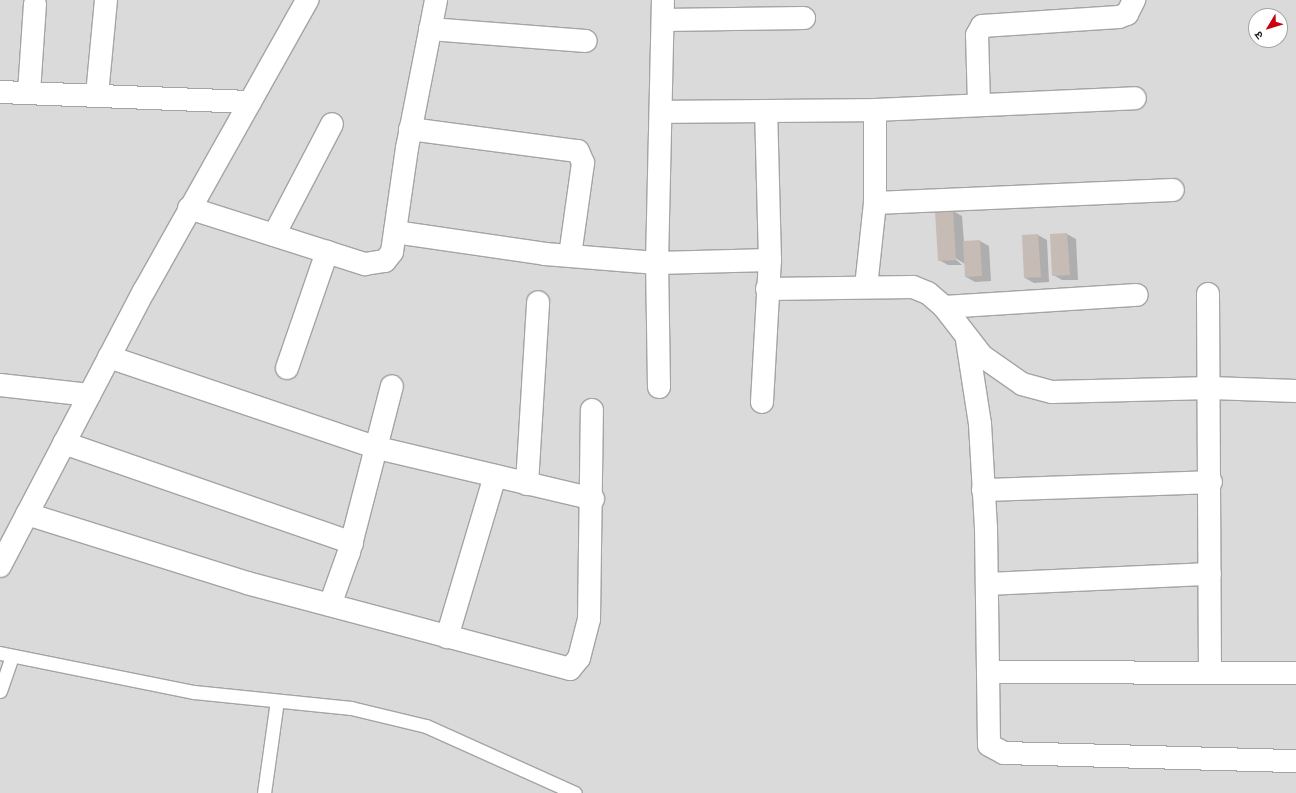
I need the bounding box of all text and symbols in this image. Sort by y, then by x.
north arrow [1248,8,1288,48]
text: उ [1252,29,1266,42]

